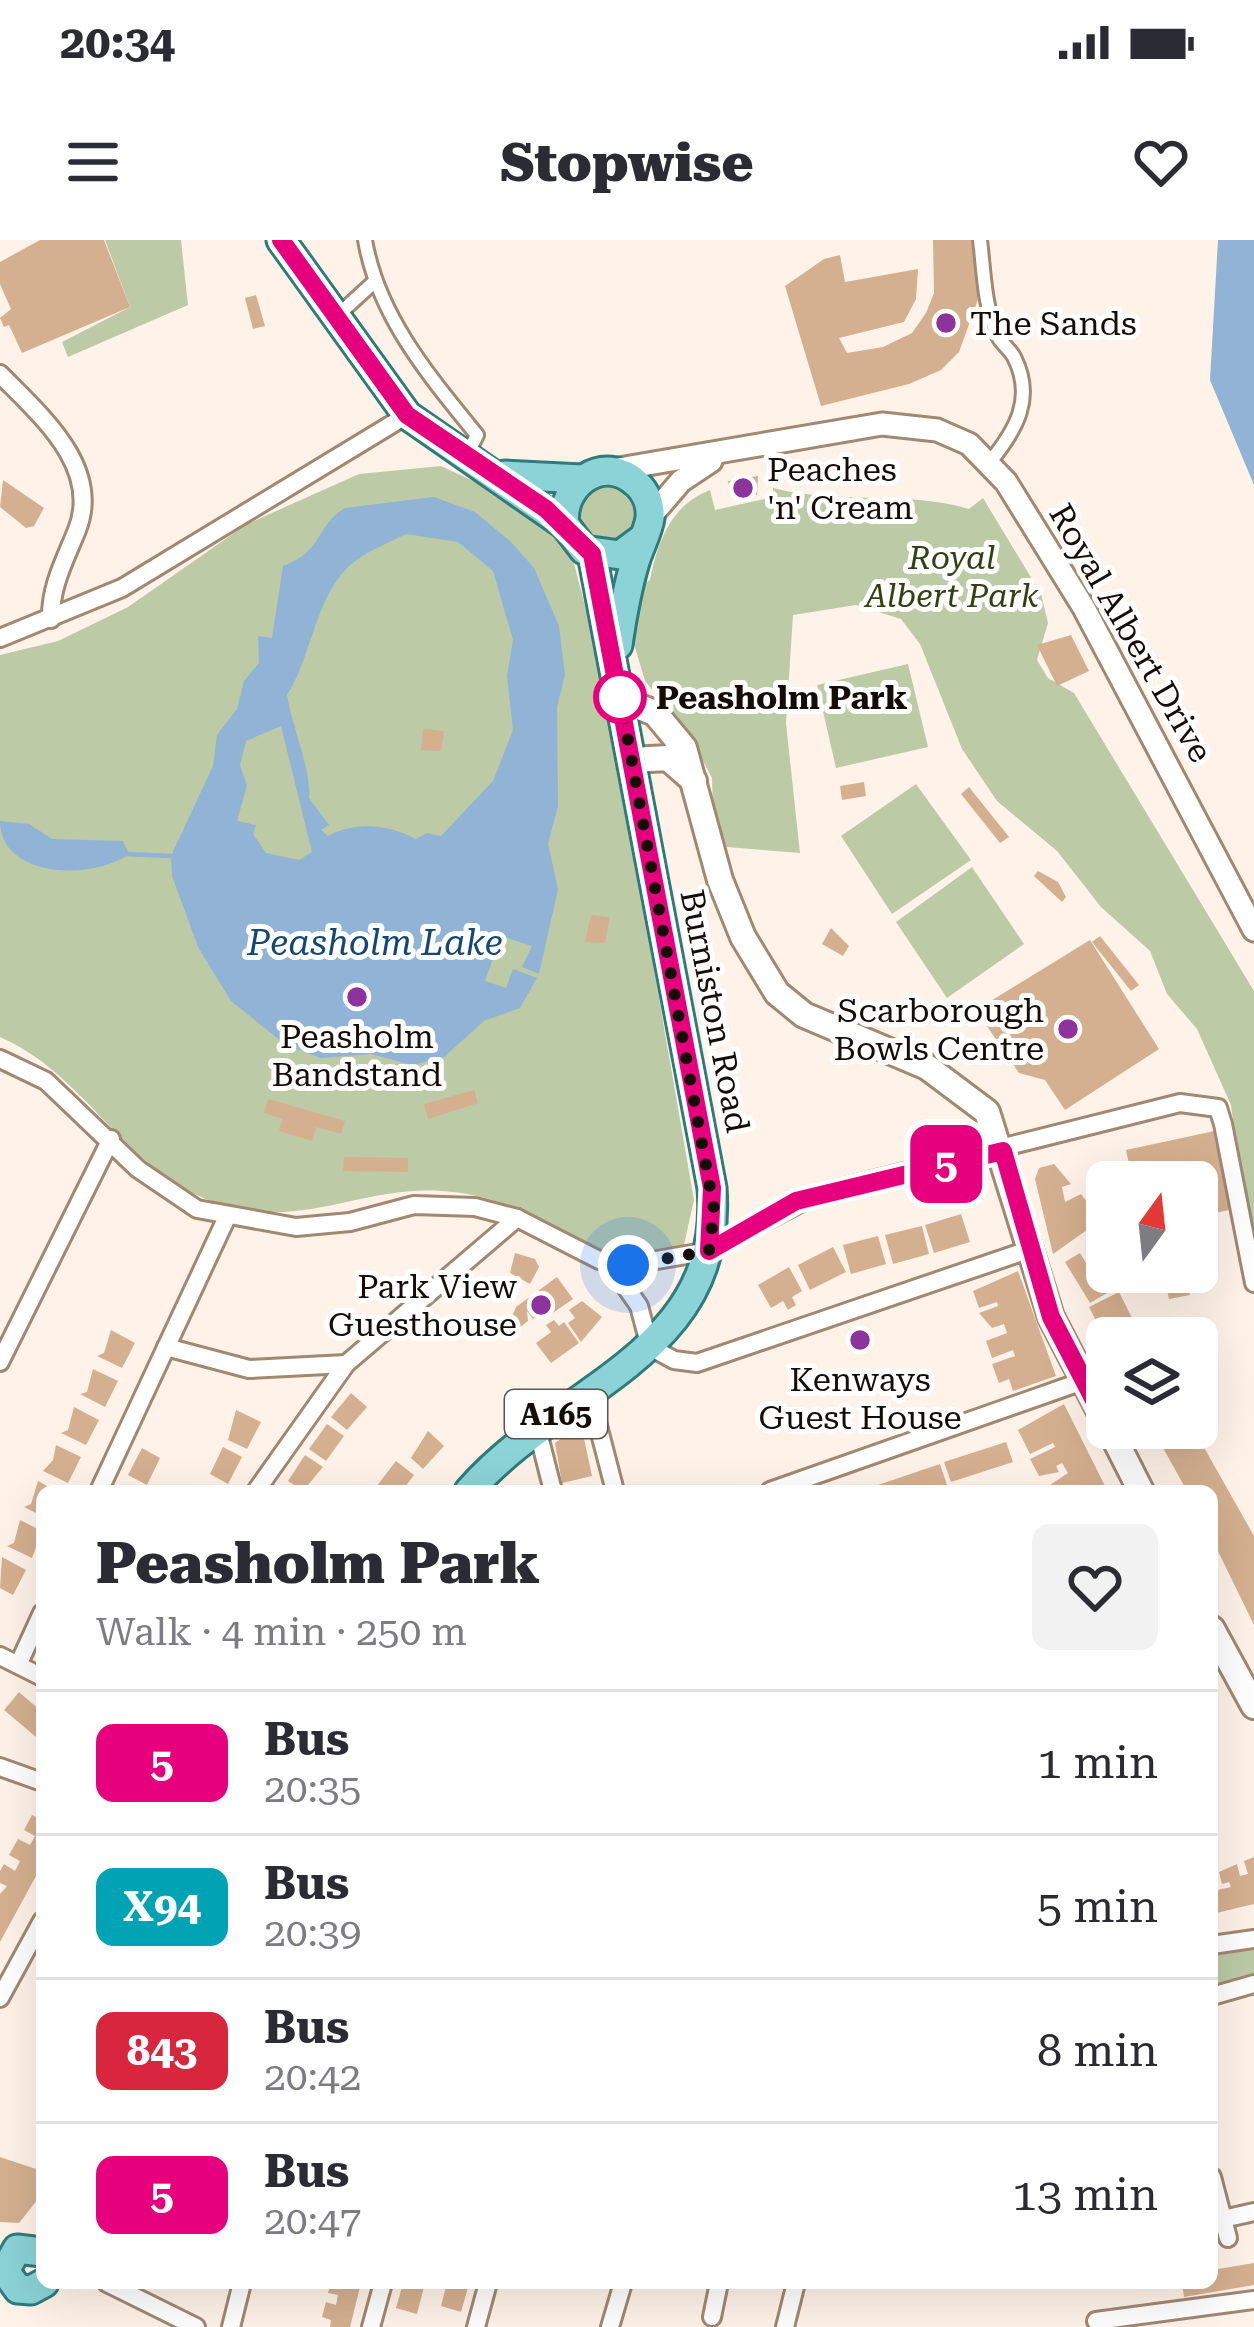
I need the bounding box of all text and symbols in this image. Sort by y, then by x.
text: 20:34 [60,16,175,69]
icon: menu [60,129,126,195]
icon: heart [1128,129,1194,195]
text: Stopwise [500,131,754,194]
place label: The Sands [970,304,1137,343]
marker: The Sands [933,310,959,336]
place label: Peaches 'n' Cream [767,450,913,527]
marker: Peaches 'n' Cream [730,475,756,501]
street label: Royal Albert Drive [1041,497,1221,769]
park label: Royal Albert Park [863,538,1039,615]
marker: Peasholm Park [595,672,645,722]
place label: Peasholm Park [656,678,908,717]
street label: Burniston Road [672,886,758,1136]
water label: Peasholm Lake [246,922,503,964]
marker: Peasholm Bandstand [344,984,370,1010]
place label: Scarborough Bowls Centre [834,991,1044,1068]
marker: Scarborough Bowls Centre [1055,1016,1081,1042]
place label: Peasholm Bandstand [272,1017,442,1094]
line badge: 5 [907,1125,985,1203]
text: 5 [934,1139,958,1188]
north arrow [1086,1161,1218,1293]
map controls [1086,1161,1218,1449]
your location [598,1235,658,1295]
place label: Park View Guesthouse [328,1267,518,1344]
marker: Park View Guesthouse [528,1292,554,1318]
button: layers [1086,1317,1218,1449]
marker: Kenways Guest House [847,1327,873,1353]
place label: Kenways Guest House [758,1360,962,1437]
road number: A165 [505,1390,607,1438]
button: heart [1032,1524,1158,1650]
text: Peasholm Park [96,1530,540,1597]
text: Walk · 4 min · 250 m [96,1609,467,1655]
text: Bus [264,1713,349,1766]
text: 1 min [1037,1736,1158,1789]
text: 5 [150,1738,174,1787]
text: 20:35 [264,1766,361,1812]
text: Bus [264,1857,349,1910]
text: 5 min [1037,1880,1158,1933]
text: X94 [123,1882,201,1931]
text: 20:39 [264,1910,361,1956]
text: Bus [264,2001,349,2054]
text: 8 min [1037,2024,1158,2077]
text: 843 [127,2026,197,2075]
text: 20:42 [264,2054,361,2100]
text: Bus [264,2145,349,2198]
text: 13 min [1012,2168,1158,2221]
text: 5 [150,2170,174,2219]
text: 20:47 [264,2198,361,2244]

